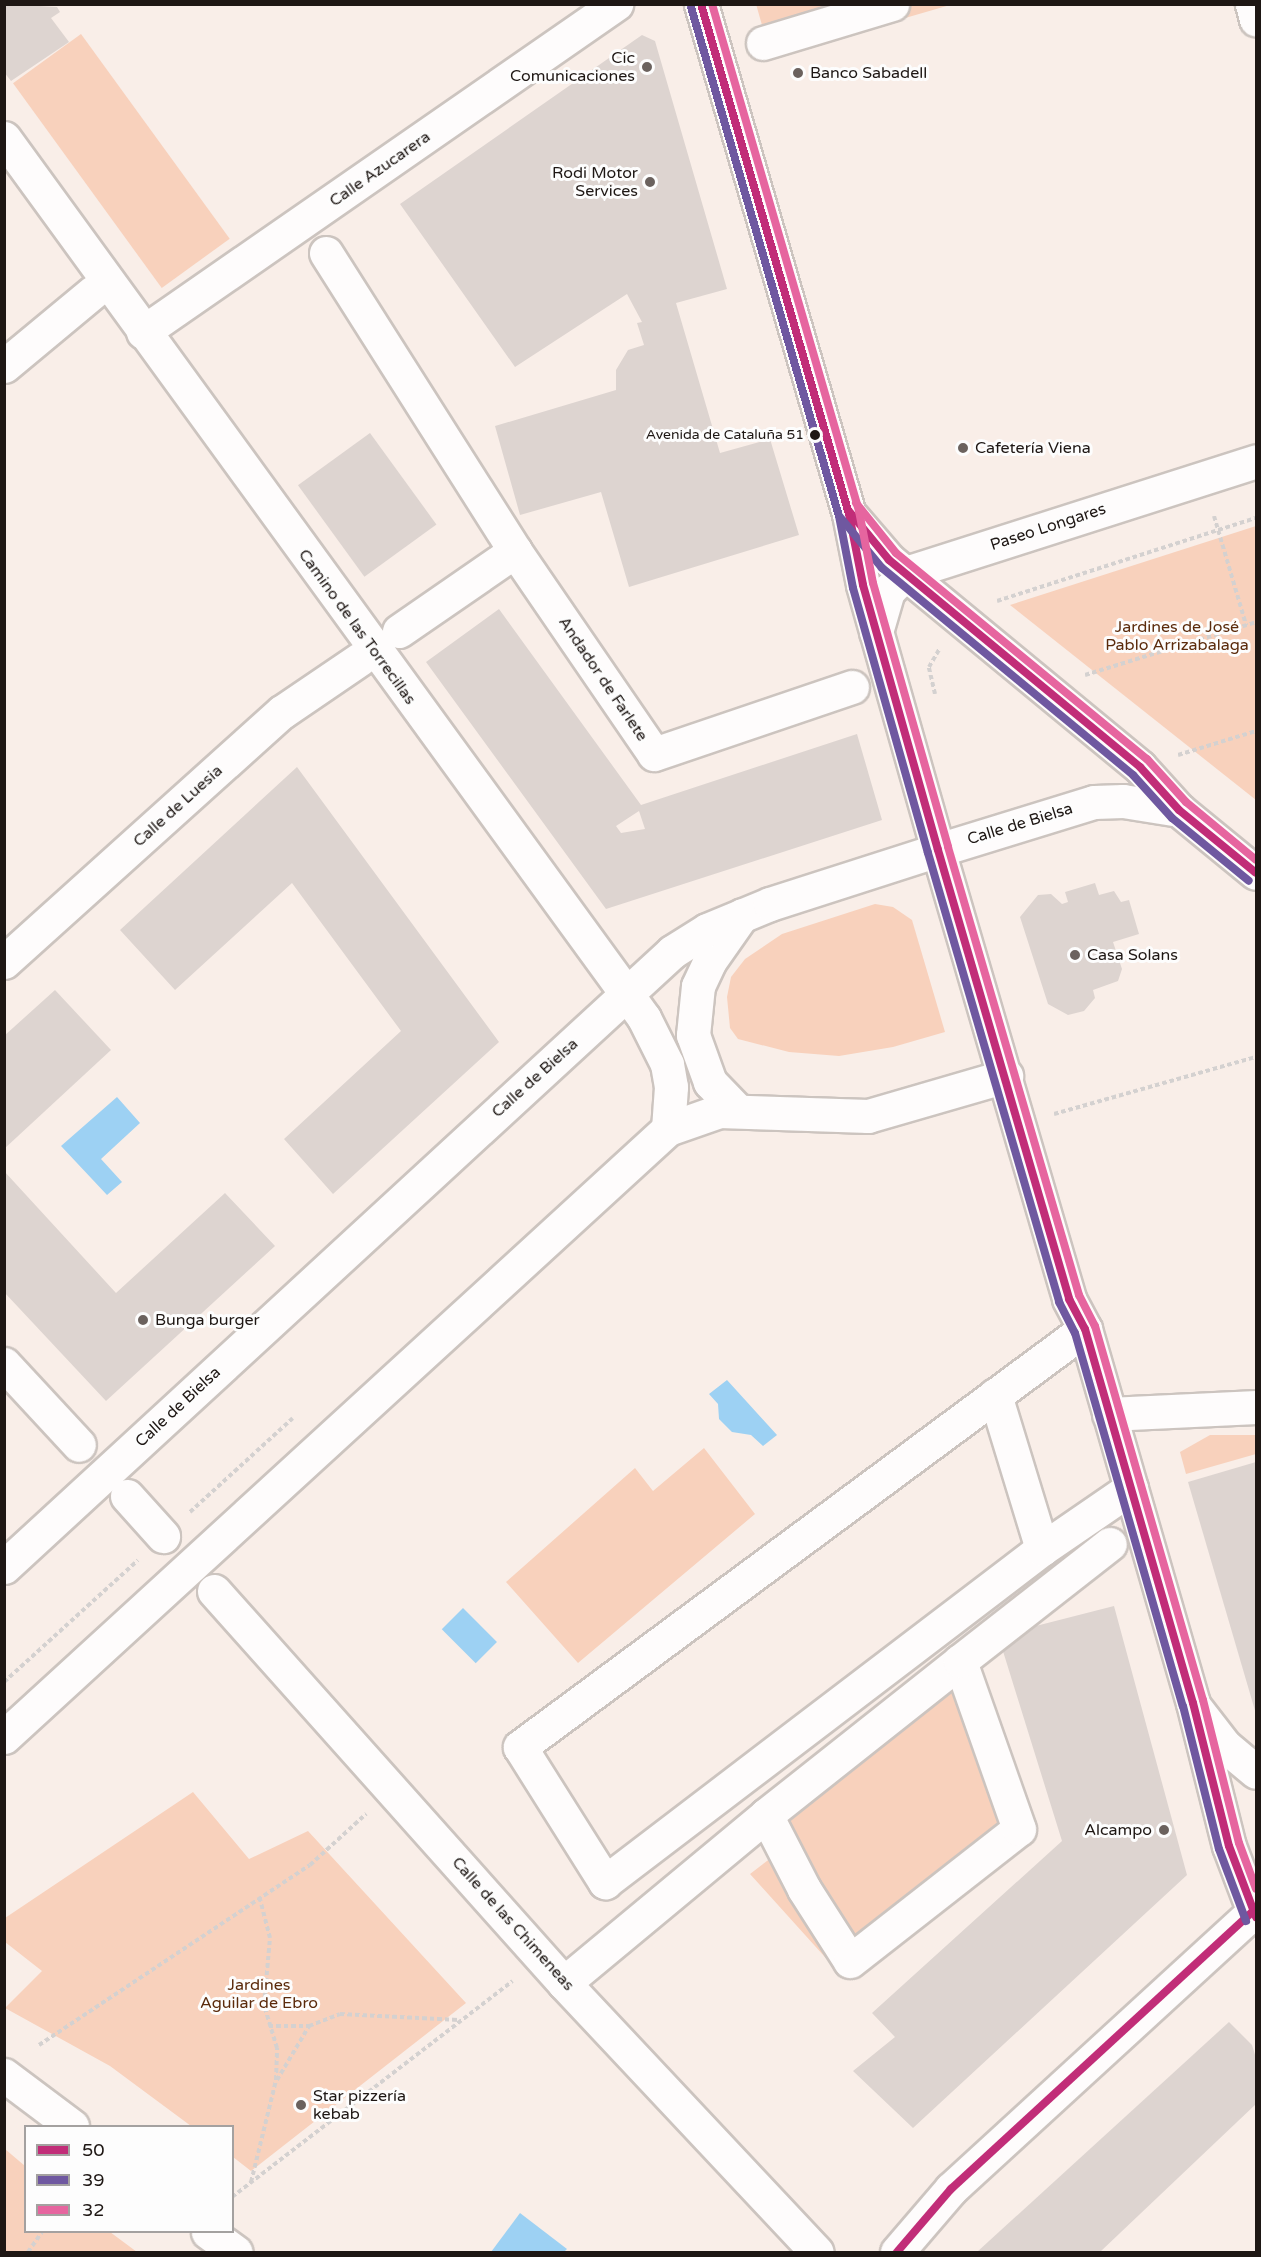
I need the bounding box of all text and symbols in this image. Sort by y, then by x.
place label: Cic Comunicaciones [510,48,635,86]
marker: Cic Comunicaciones [640,60,654,74]
place label: Banco Sabadell [810,63,927,83]
marker: Banco Sabadell [791,66,805,80]
street label: Calle Azucarera [326,127,434,211]
place label: Rodi Motor Services [552,163,638,201]
marker: Rodi Motor Services [643,175,657,189]
place label: Avenida de Cataluña 51 [646,427,804,443]
marker: Avenida de Cataluña 51 [809,429,821,441]
place label: Cafetería Viena [975,438,1091,458]
marker: Cafetería Viena [956,441,970,455]
street label: Paseo Longares [988,499,1108,555]
street label: Camino de las Torrecillas [294,546,420,708]
street label: Andador de Farlete [554,613,652,745]
park label: Jardines de José Pablo Arrizabalaga [1105,617,1249,655]
street label: Calle de Luesia [129,761,227,851]
street label: Calle de Bielsa [965,799,1075,849]
place label: Casa Solans [1087,945,1178,965]
marker: Casa Solans [1068,948,1082,962]
street label: Calle de Bielsa [488,1034,582,1122]
place label: Bunga burger [155,1310,260,1330]
marker: Bunga burger [136,1313,150,1327]
street label: Calle de Bielsa [131,1363,225,1451]
place label: Alcampo [1084,1820,1152,1840]
marker: Alcampo [1157,1823,1171,1837]
street label: Calle de las Chimeneas [448,1853,578,1995]
park label: Jardines Aguilar de Ebro [200,1975,318,2013]
place label: Star pizzería kebab [313,2086,406,2124]
marker: Star pizzería kebab [294,2098,308,2112]
legend [24,2125,234,2233]
text: 50 [82,2139,105,2161]
text: 39 [82,2169,105,2191]
text: 32 [82,2199,105,2221]

